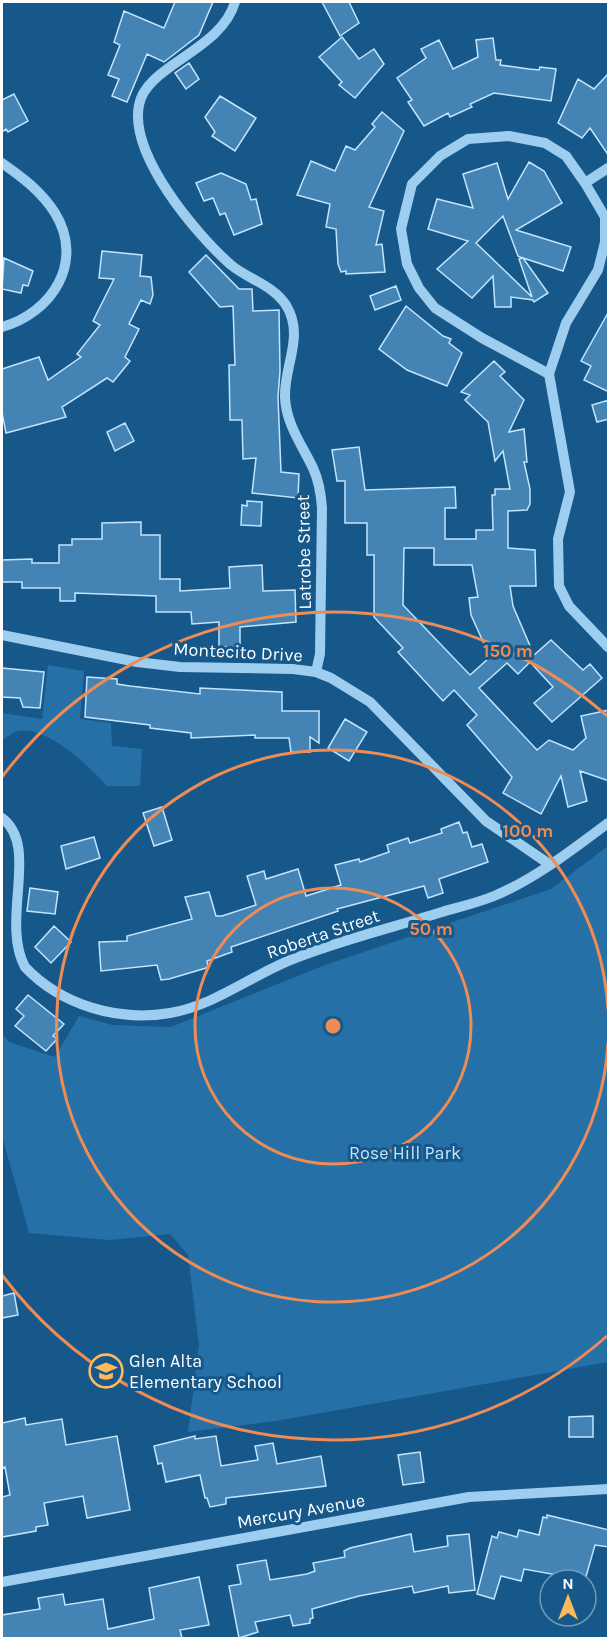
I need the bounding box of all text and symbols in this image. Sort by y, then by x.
street label: Latrobe Street [292,494,316,610]
street label: Montecito Drive [173,638,303,666]
text: 150 m [483,640,533,662]
text: 100 m [503,820,553,842]
street label: Roberta Street [264,904,382,964]
text: 50 m [409,918,453,940]
centre of rings [323,1016,343,1036]
park label: Rose Hill Park [349,1142,461,1164]
place label: Glen Alta Elementary School [129,1350,282,1393]
school or university icon: Glen Alta Elementary School [88,1353,124,1389]
street label: Mercury Avenue [235,1489,367,1533]
north arrow [538,1568,598,1628]
text: N [562,1574,574,1593]

